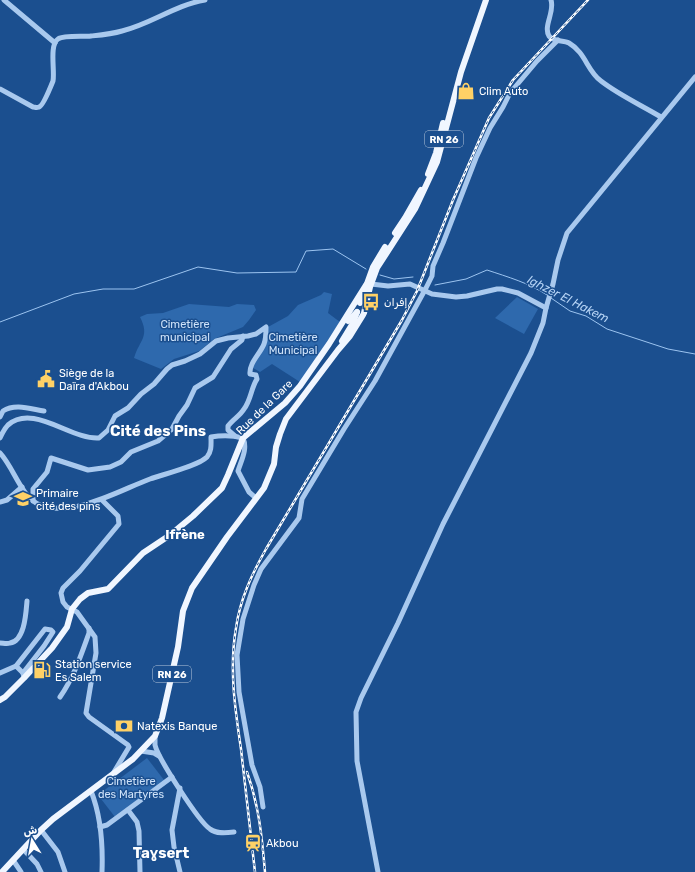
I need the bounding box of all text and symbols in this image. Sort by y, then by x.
shop icon: Clim Auto [456,81,476,101]
place label: Clim Auto [479,85,528,98]
road number: RN 26 [425,131,463,147]
water label: Ighzer El Hakem [525,272,611,326]
bus stop icon: إفران [361,292,381,312]
place label: إفران [384,296,407,309]
park label: Cimetière municipal [160,318,210,344]
park label: Cimetière Municipal [268,331,318,357]
place label: Siège de la Daïra d'Akbou [59,367,129,393]
public building icon: Siège de la Daïra d'Akbou [36,369,56,389]
street label: Rue de la Gare [233,377,295,438]
district label: Cité des Pins [110,422,206,440]
place label: Primaire cité des pins [36,487,101,513]
school or university icon: Primaire cité des pins [13,489,33,509]
district label: Ifrène [165,527,205,542]
place label: Station service Es Salem [55,658,132,684]
fuel station icon: Station service Es Salem [32,660,52,680]
road number: RN 26 [153,666,191,682]
bank icon: Natexis Banque [114,716,134,736]
place label: Natexis Banque [137,720,217,733]
park label: Cimetière des Martyres [98,775,164,801]
north arrow [12,820,52,860]
text: ش [22,823,38,838]
station icon: Akbou [243,833,263,853]
place label: Akbou [266,837,299,850]
district label: Taɣsert [133,844,189,862]

